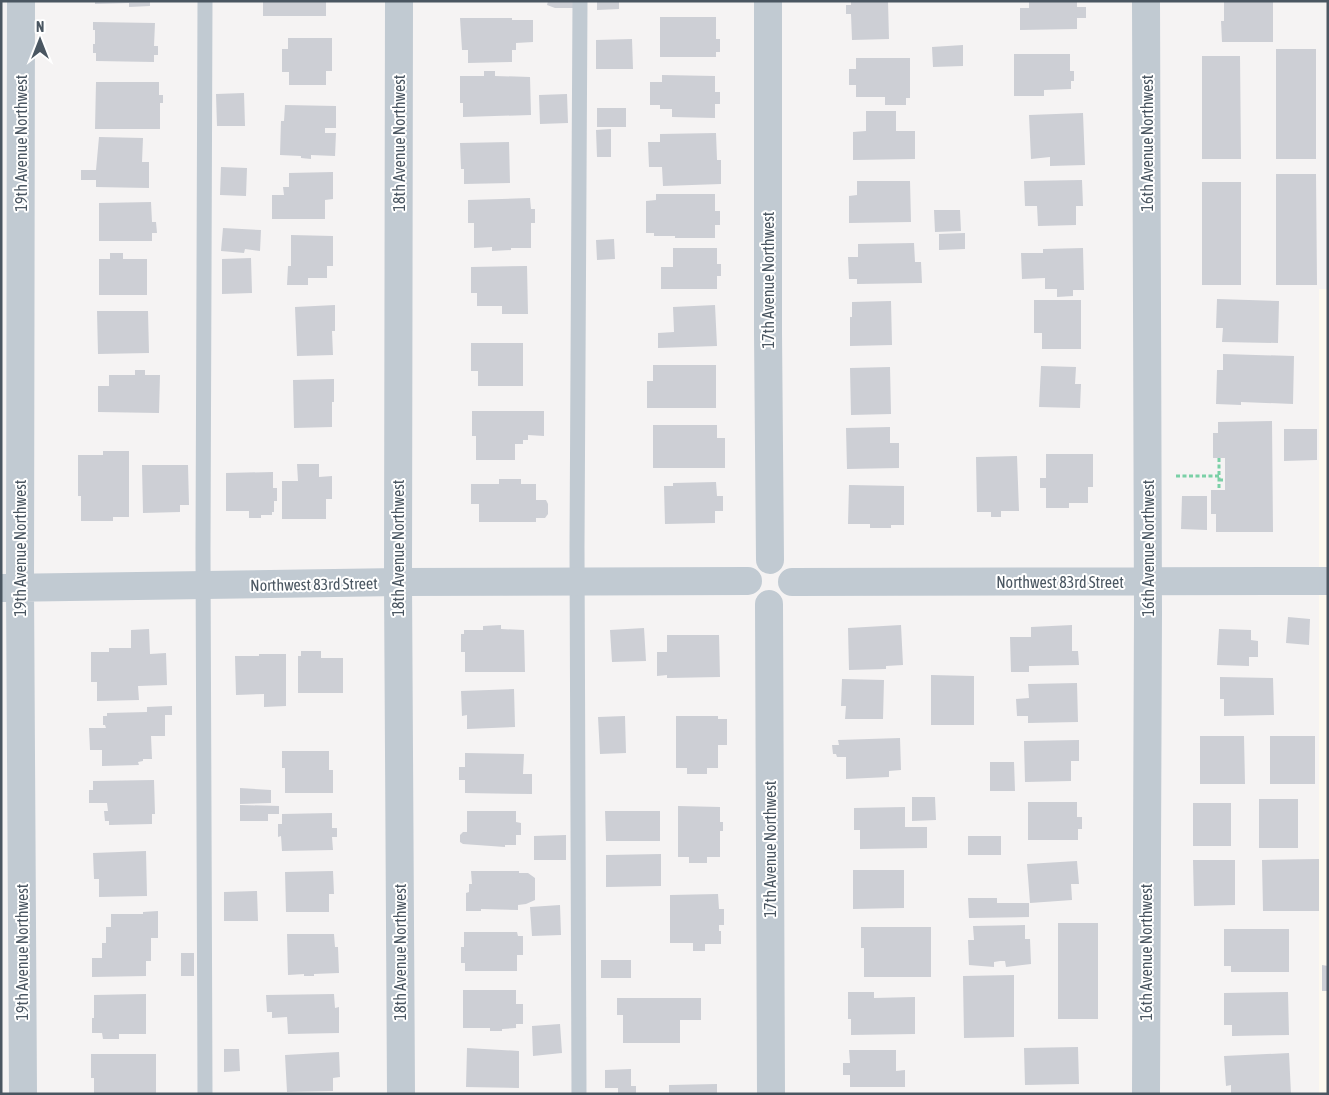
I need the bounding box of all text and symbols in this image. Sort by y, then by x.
north arrow [15,15,65,65]
text: N [36,19,44,35]
street label: 19th Avenue Northwest [12,74,30,211]
street label: 18th Avenue Northwest [390,74,408,211]
street label: 16th Avenue Northwest [1138,74,1156,211]
street label: 17th Avenue Northwest [759,211,777,348]
street label: 19th Avenue Northwest [11,479,29,616]
street label: 18th Avenue Northwest [389,479,407,616]
street label: 16th Avenue Northwest [1139,479,1157,616]
street label: Northwest 83rd Street [996,573,1124,591]
street label: Northwest 83rd Street [250,574,378,594]
street label: 17th Avenue Northwest [761,780,779,917]
street label: 19th Avenue Northwest [13,883,31,1020]
street label: 18th Avenue Northwest [391,883,409,1020]
street label: 16th Avenue Northwest [1137,883,1155,1020]

